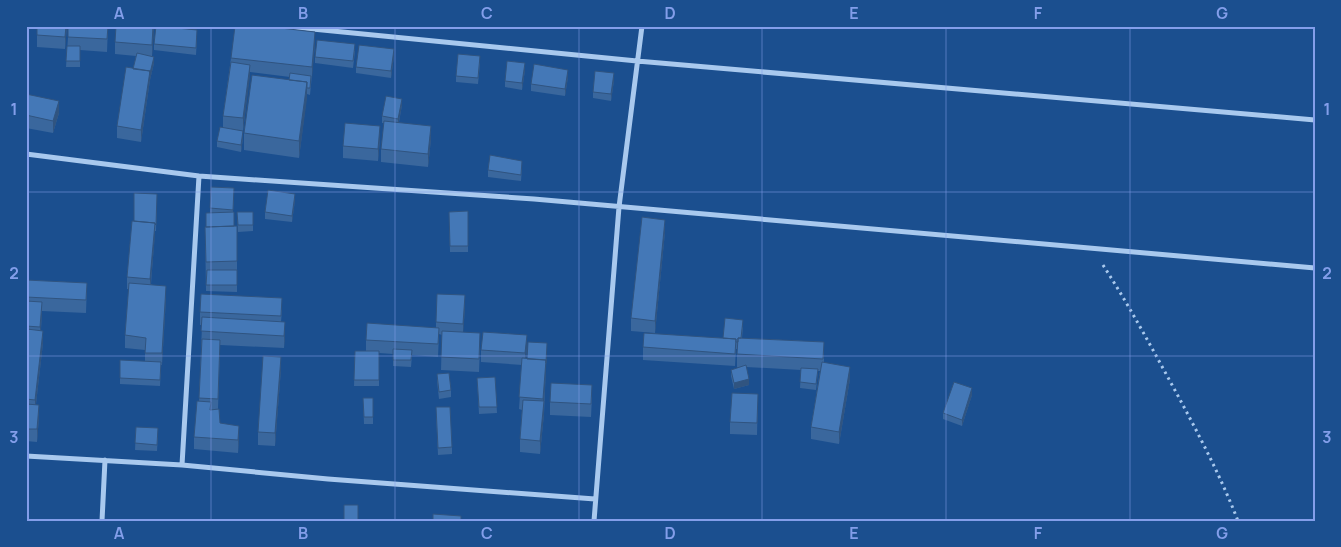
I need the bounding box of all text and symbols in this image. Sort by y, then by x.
text: A [114,2,125,24]
text: B [298,2,308,24]
text: C [481,2,493,24]
text: D [664,2,676,24]
text: E [849,2,859,24]
text: F [1034,2,1043,24]
text: G [1216,2,1228,24]
text: 1 [10,98,18,120]
text: 1 [1323,98,1331,120]
text: 2 [9,262,19,284]
text: 2 [1322,262,1332,284]
text: 3 [9,426,19,448]
text: 3 [1322,426,1332,448]
text: A [114,522,125,544]
text: B [298,522,308,544]
text: C [481,522,493,544]
text: D [664,522,676,544]
text: E [849,522,859,544]
text: F [1034,522,1043,544]
text: G [1216,522,1228,544]

